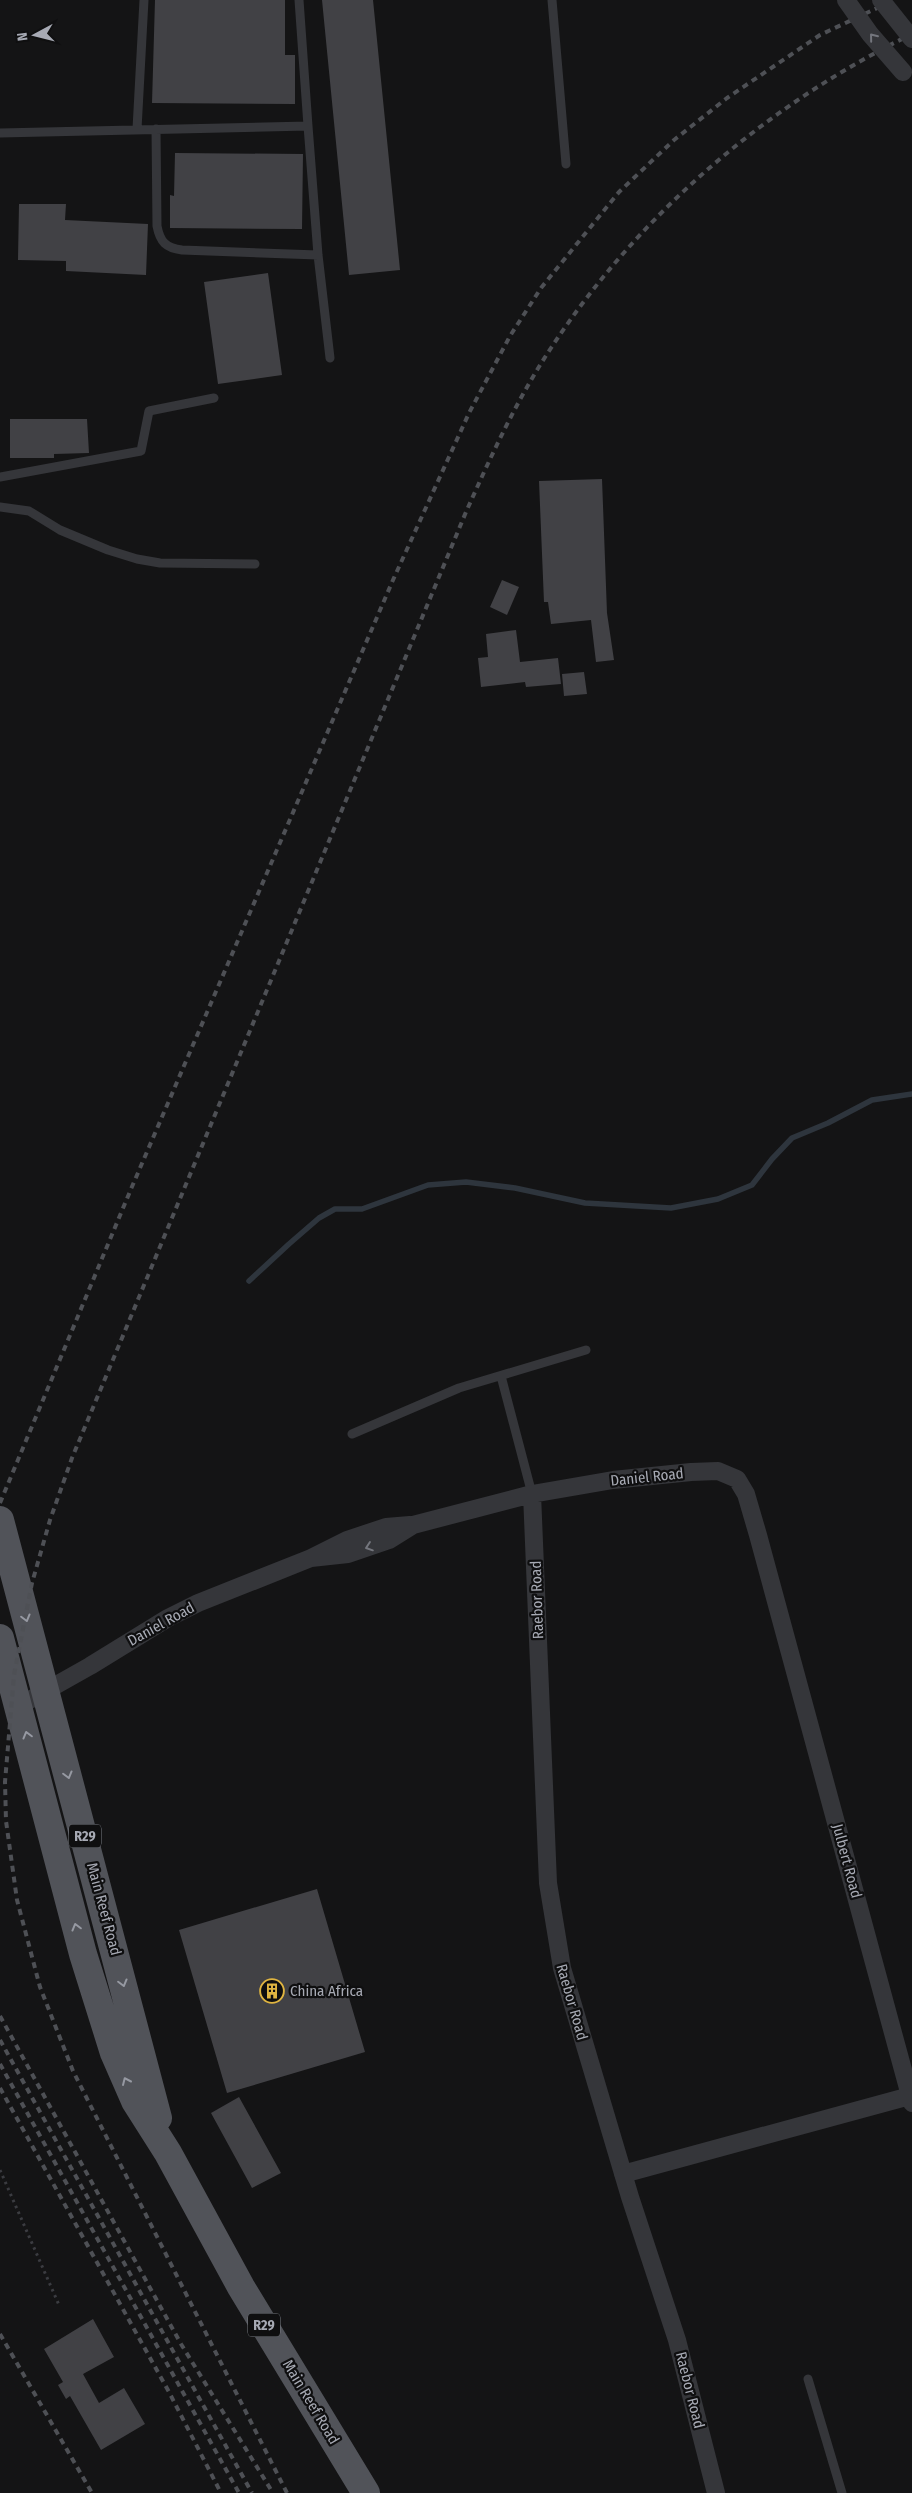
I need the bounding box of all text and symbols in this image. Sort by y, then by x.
north arrow [10,10,60,60]
text: N [14,31,32,42]
one-way arrow [869,34,878,43]
street label: Daniel Road [609,1464,685,1490]
one-way arrow [366,1541,374,1551]
street label: Raebor Road [527,1560,547,1640]
street label: Daniel Road [124,1598,198,1650]
one-way arrow [20,1613,30,1621]
one-way arrow [22,1732,32,1740]
one-way arrow [62,1770,72,1778]
street label: Julbert Road [828,1822,866,1900]
road number: R29 [69,1824,101,1848]
street label: Main Reef Road [83,1861,125,1957]
one-way arrow [71,1922,82,1931]
street label: Raebor Road [553,1962,591,2042]
one-way arrow [117,1978,127,1986]
building icon: China Africa [259,1978,285,2004]
place label: China Africa [290,1982,363,2000]
one-way arrow [122,2077,133,2086]
road number: R29 [248,2314,280,2336]
street label: Raebor Road [672,2350,708,2430]
street label: Main Reef Road [279,2357,343,2447]

